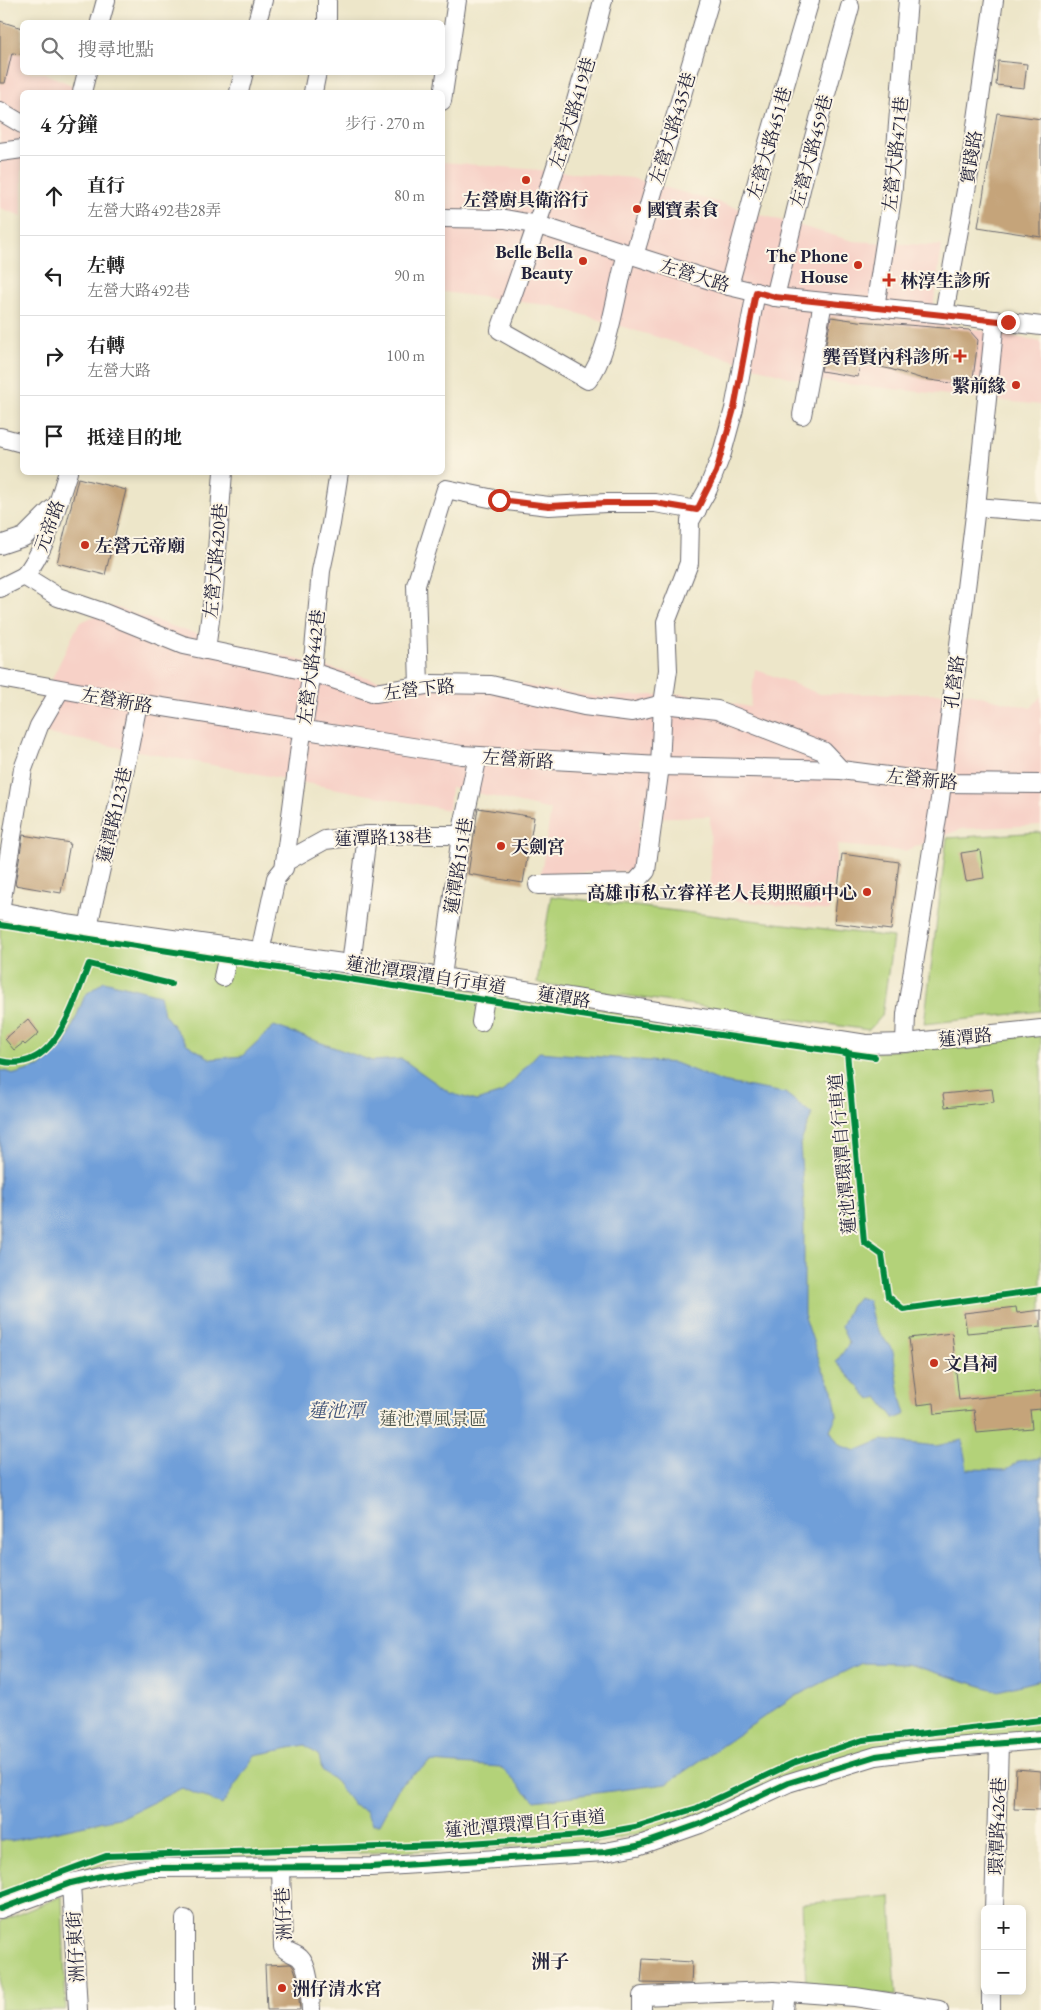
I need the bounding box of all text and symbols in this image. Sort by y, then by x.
search box [20,20,445,75]
icon: search [38,34,66,62]
text: 搜尋地點 [78,37,154,62]
street label: 左營大路419巷 [544,54,600,172]
street label: 左營大路435巷 [644,69,700,187]
street label: 左營大路451巷 [742,84,796,202]
street label: 左營大路459巷 [785,92,837,210]
street label: 左營大路471巷 [878,95,912,213]
text: 4 分鐘 [40,111,98,138]
text: 步行 · 270 m [345,113,425,134]
street label: 實踐路 [955,129,987,185]
text: 直行 [87,173,125,198]
marker: 左營廚具衛浴行 [520,174,532,186]
icon: ahead [40,182,68,210]
text: 80 m [394,185,425,206]
place label: 左營廚具衛浴行 [463,188,589,211]
place label: 國寶素食 [647,198,719,221]
text: 左營大路492巷28弄 [87,200,221,221]
marker: 國寶素食 [631,203,643,215]
place label: Belle Bella Beauty [496,240,573,284]
place label: The Phone House [766,244,848,288]
text: 左轉 [87,253,125,278]
street label: 左營大路 [657,253,733,297]
marker: Belle Bella Beauty [577,255,589,267]
marker: The Phone House [852,259,864,271]
icon: left [40,262,68,290]
text: 90 m [394,265,425,286]
place label: 林淳生診所 [900,269,991,292]
marker: 林淳生診所 [882,273,896,287]
text: 左營大路492巷 [87,280,190,301]
route end [997,311,1020,334]
text: 右轉 [87,333,125,358]
icon: right [40,342,68,370]
text: 100 m [386,345,425,366]
place label: 龔晉賢內科診所 [823,345,950,368]
marker: 龔晉賢內科診所 [953,349,967,363]
text: 左營大路 [87,360,151,381]
place label: 繫前緣 [952,374,1006,397]
marker: 繫前緣 [1010,379,1022,391]
icon: arrive [40,422,68,450]
text: 抵達目的地 [87,425,182,450]
route start [488,489,511,512]
street label: 元帝路 [29,497,69,555]
street label: 左營大路420巷 [198,502,232,620]
place label: 左營元帝廟 [95,534,185,557]
marker: 左營元帝廟 [79,539,91,551]
street label: 左營大路442巷 [293,608,329,726]
street label: 孔營路 [939,654,969,710]
street label: 左營下路 [382,674,456,704]
street label: 左營新路 [80,682,154,718]
street label: 左營新路 [481,745,555,773]
street label: 左營新路 [885,764,959,794]
street label: 蓮潭路123巷 [92,765,136,865]
street label: 蓮潭路151巷 [439,816,477,916]
street label: 蓮潭路138巷 [334,824,432,850]
place label: 天劍宮 [511,835,565,858]
marker: 天劍宮 [495,840,507,852]
place label: 高雄市私立睿祥老人長期照顧中心 [587,881,857,904]
marker: 高雄市私立睿祥老人長期照顧中心 [861,886,873,898]
street label: 蓮池潭環潭自行車道 [344,951,508,999]
street label: 蓮潭路 [536,981,592,1013]
street label: 蓮潭路 [937,1023,993,1051]
street label: 蓮池潭環潭自行車道 [823,1072,861,1236]
place label: 文昌祠 [944,1352,998,1375]
marker: 文昌祠 [928,1357,940,1369]
water label: 蓮池潭 [307,1398,367,1423]
park label: 蓮池潭風景區 [379,1407,487,1430]
street label: 環潭路426巷 [984,1777,1010,1875]
street label: 蓮池潭環潭自行車道 [443,1804,607,1842]
street label: 洲仔巷 [270,1886,296,1942]
map controls [981,1905,1026,1995]
button: + [981,1905,1026,1950]
street label: 洲仔東街 [62,1910,88,1984]
district label: 洲子 [531,1949,569,1974]
button: − [981,1950,1026,1995]
place label: 洲仔清水宮 [292,1977,382,2000]
marker: 洲仔清水宮 [276,1982,288,1994]

